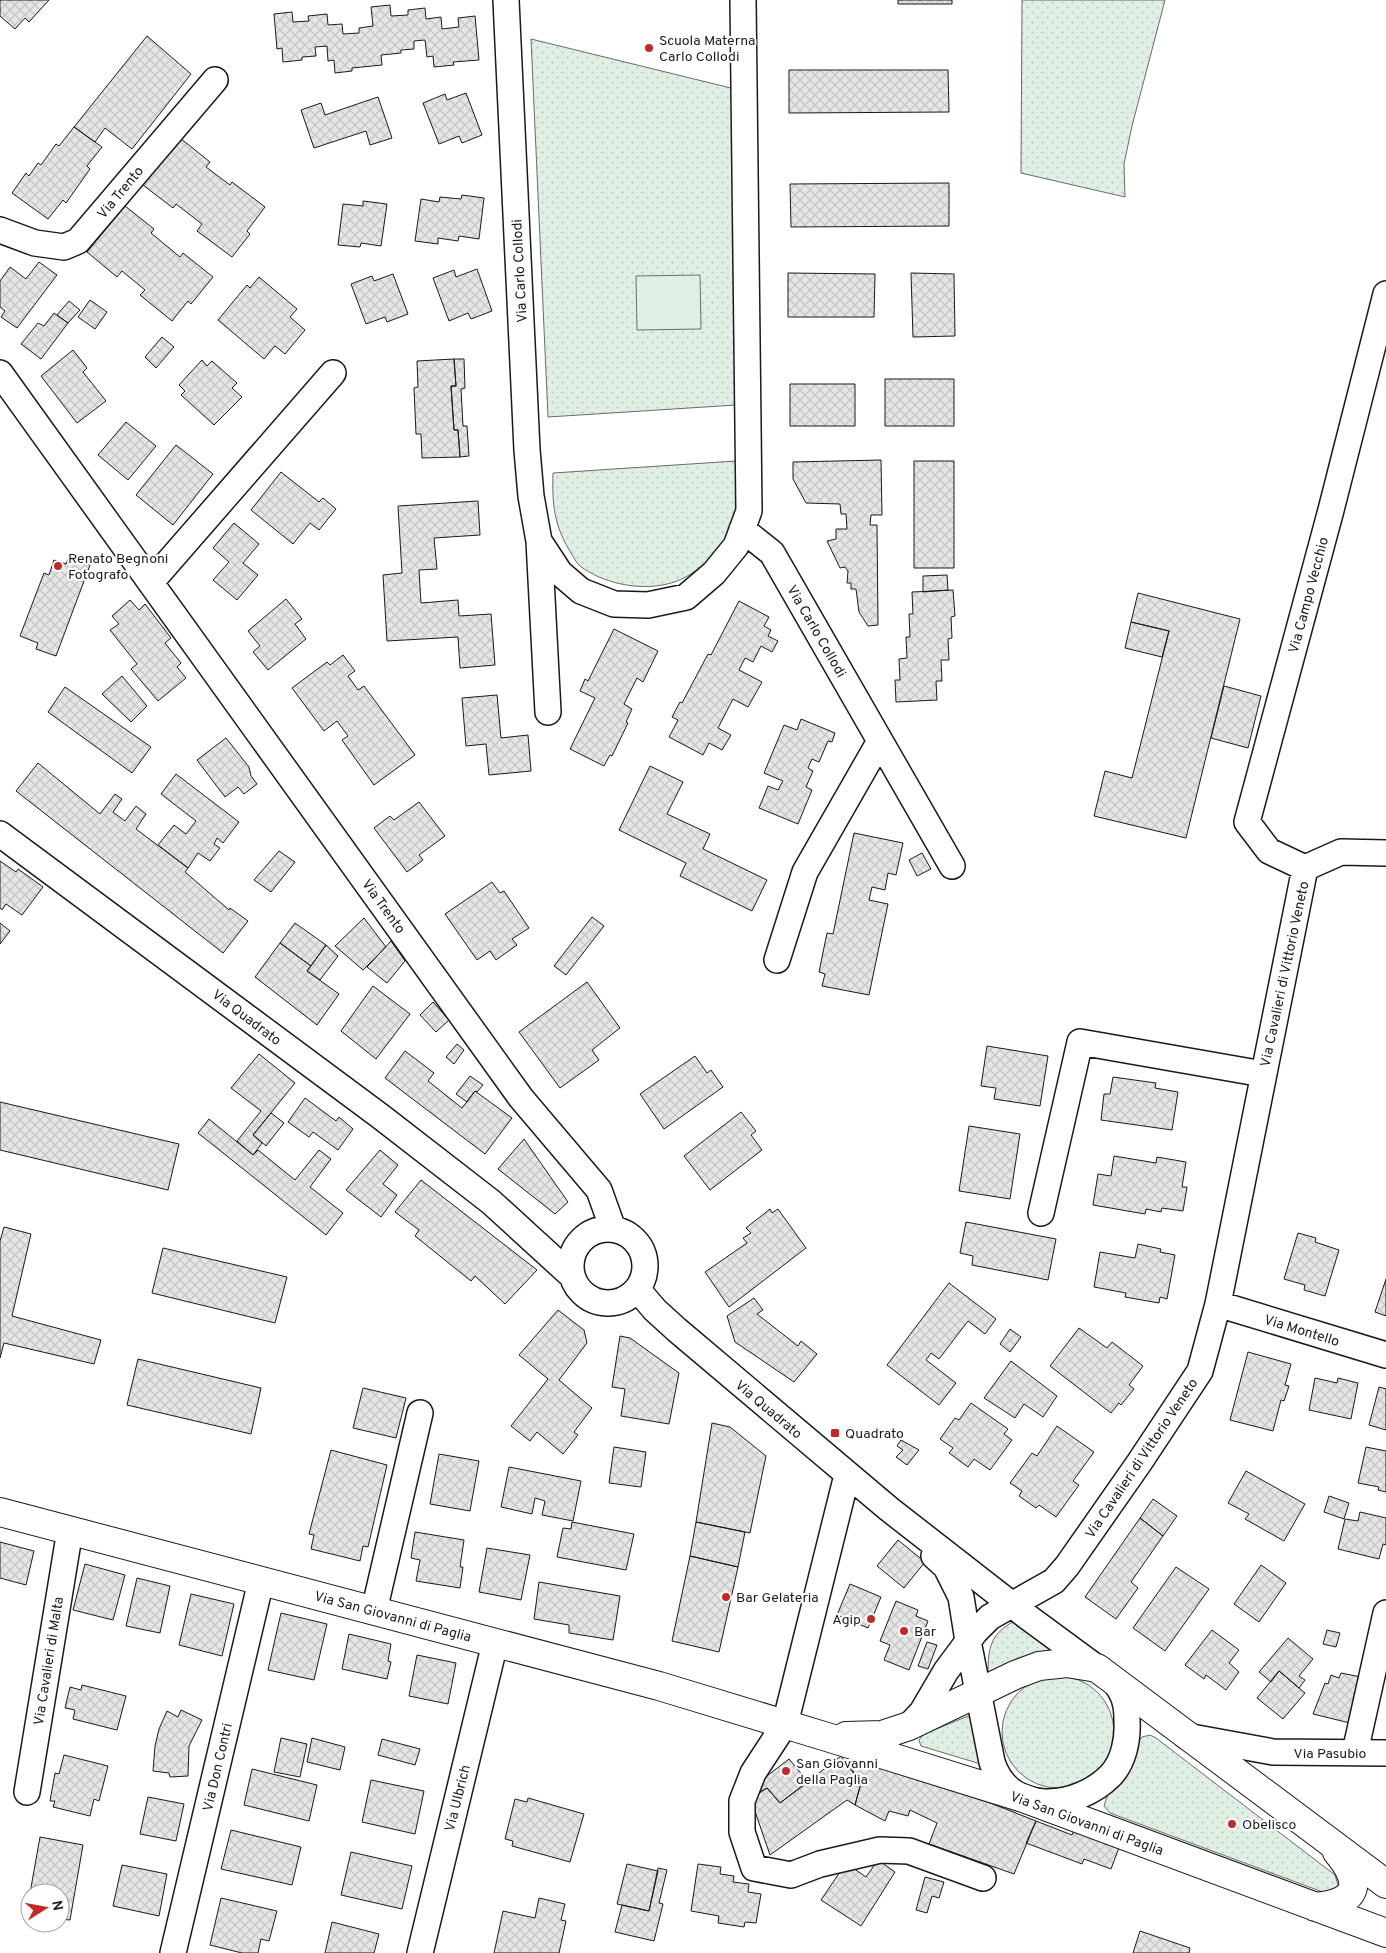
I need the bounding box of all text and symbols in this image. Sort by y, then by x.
place label: Scuola Materna Carlo Collodi [659,33,755,66]
marker: Scuola Materna Carlo Collodi [643,42,655,54]
street label: Via Trento [94,163,148,223]
street label: Via Carlo Collodi [509,219,532,323]
street label: Via Campo Vecchio [1286,535,1333,655]
place label: Renato Begnoni Fotografo [68,551,168,584]
marker: Renato Begnoni Fotografo [52,560,64,572]
street label: Via Carlo Collodi [782,583,849,681]
street label: Via Trento [357,876,408,938]
street label: Via Cavalieri di Vittorio Veneto [1257,880,1313,1069]
street label: Via Quadrato [208,987,284,1050]
street label: Via Montello [1262,1312,1341,1351]
street label: Via Cavalieri di Vittorio Veneto [1082,1375,1202,1542]
street label: Via Quadrato [731,1377,805,1443]
place label: Quadrato [845,1426,904,1443]
marker: Quadrato [829,1427,841,1439]
street label: Via San Giovanni di Paglia [312,1588,473,1647]
place label: Bar Gelateria [736,1590,819,1607]
marker: Bar Gelateria [720,1591,732,1603]
street label: Via Cavalieri di Malta [31,1596,68,1727]
place label: Agip [832,1612,861,1629]
marker: Agip [865,1613,877,1625]
place label: Bar [914,1624,937,1641]
marker: Bar [898,1625,910,1637]
street label: Via Don Contri [200,1722,237,1813]
street label: Via Pasubio [1294,1746,1367,1763]
place label: San Giovanni della Paglia [796,1756,878,1789]
street label: Via Ulbrich [442,1763,475,1834]
marker: San Giovanni della Paglia [780,1765,792,1777]
street label: Via San Giovanni di Paglia [1008,1789,1165,1860]
place label: Obelisco [1242,1817,1297,1834]
marker: Obelisco [1226,1818,1238,1830]
north arrow [20,1883,70,1933]
text: N [47,1899,66,1912]

